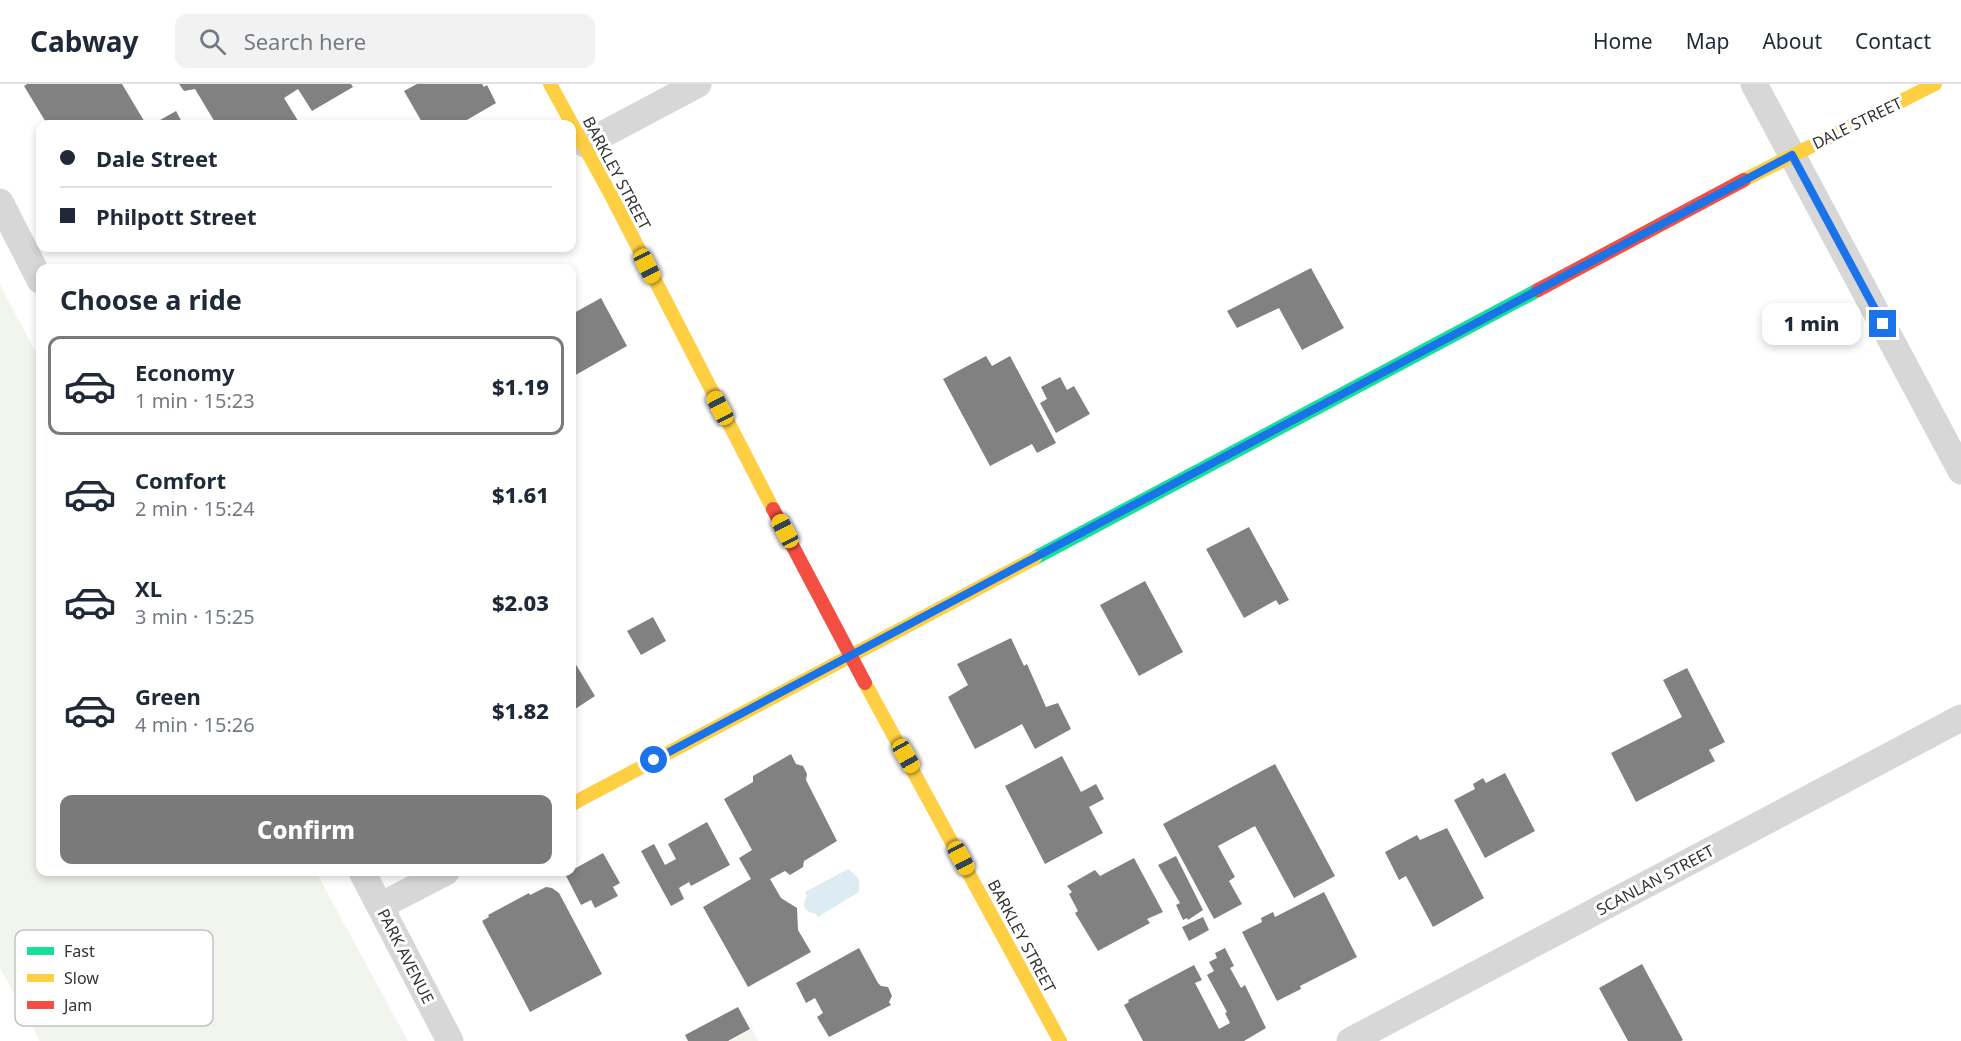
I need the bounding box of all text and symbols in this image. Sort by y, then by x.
search box [175,14,595,68]
text: Cabway [30,22,139,60]
icon: search [196,25,229,58]
text: Search here [244,26,366,56]
text: Home [1593,27,1653,55]
text: Map [1686,27,1729,55]
text: About [1762,27,1822,55]
text: Contact [1855,27,1931,55]
street label: DALE STREET [1808,92,1906,154]
street label: BARKLEY STREET [578,113,656,234]
text: Dale Street [96,143,218,173]
text: Philpott Street [96,201,256,231]
car [631,246,663,286]
text: Choose a ride [60,281,242,318]
callout: 1 min [1763,303,1862,345]
text: 1 min [1784,310,1839,337]
route end [1869,310,1896,337]
text: Economy [135,357,234,387]
icon: car [63,359,117,413]
text: $1.19 [492,371,549,401]
text: 1 min · 15:23 [135,387,255,414]
car [704,388,736,428]
text: Comfort [135,465,226,495]
icon: car [63,467,117,521]
text: $1.61 [492,479,549,509]
text: 2 min · 15:24 [135,495,255,522]
car [769,511,801,551]
text: XL [135,573,162,603]
icon: car [63,575,117,629]
text: $2.03 [492,587,549,617]
text: 3 min · 15:25 [135,603,255,630]
text: Green [135,681,201,711]
icon: car [63,683,117,737]
text: $1.82 [492,695,549,725]
text: 4 min · 15:26 [135,711,255,738]
car [889,736,923,776]
route start [640,746,667,773]
button: Confirm [60,795,552,864]
car [945,838,977,878]
street label: SCANLAN STREET [1592,840,1718,920]
street label: BARKLEY STREET [983,876,1061,997]
street label: PARK AVENUE [373,905,439,1007]
legend [15,930,213,1026]
text: Fast [64,940,95,962]
text: Slow [64,967,99,989]
text: Jam [62,994,92,1016]

